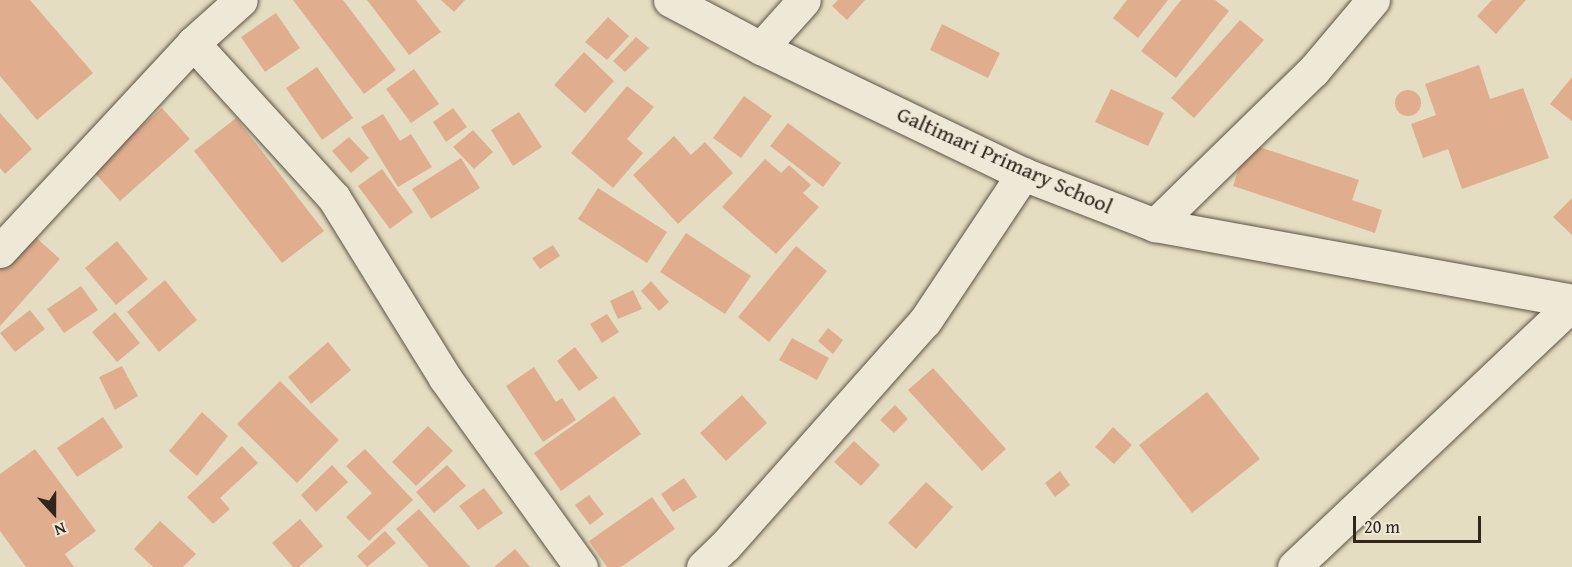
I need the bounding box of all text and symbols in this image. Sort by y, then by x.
street label: Galtimari Primary School [893,100,1117,220]
north arrow [24,483,84,543]
scale bar [1356,504,1484,542]
text: 20 m [1364,513,1400,540]
text: N [51,517,70,543]

